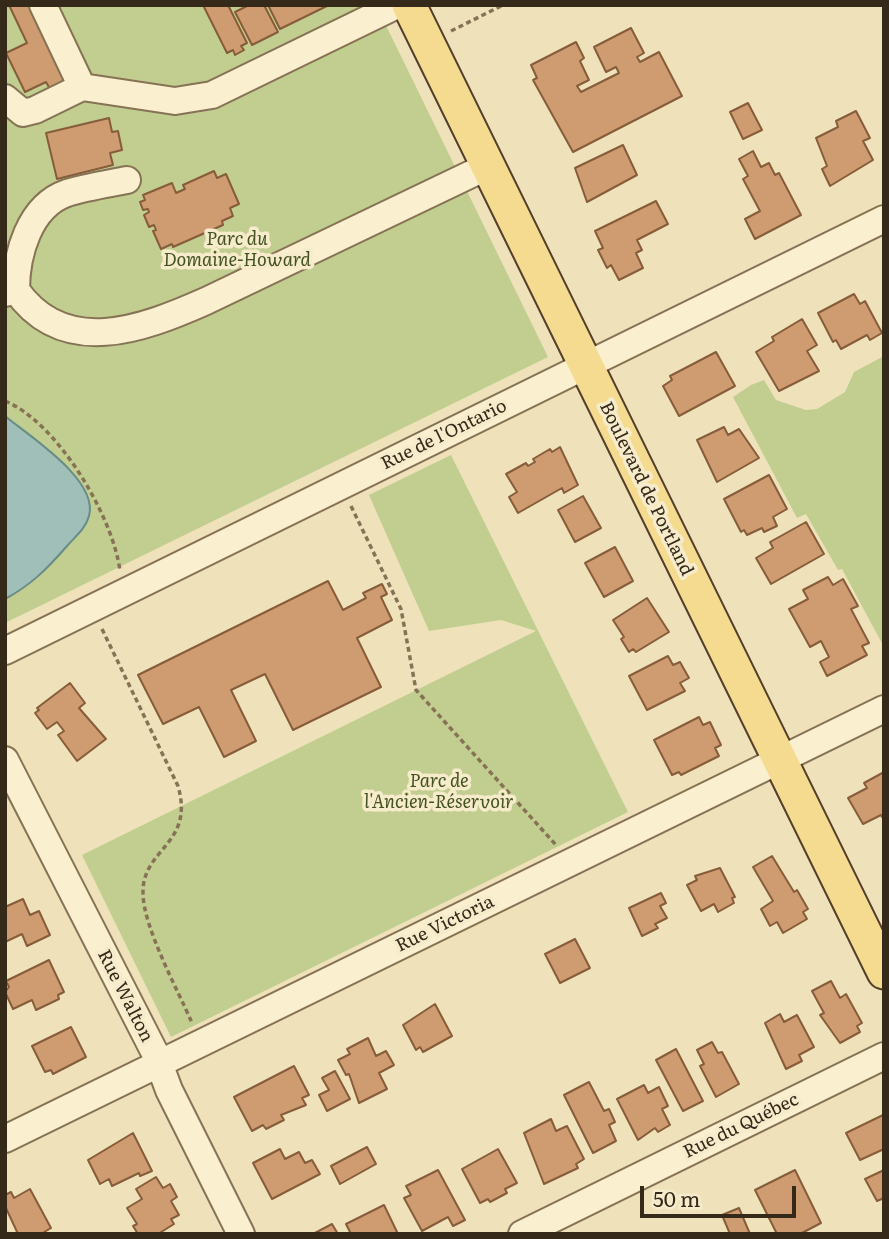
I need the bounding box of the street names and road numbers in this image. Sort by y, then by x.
street label: Rue de l'Ontario [378,395,510,475]
street label: Boulevard de Portland [595,399,697,579]
street label: Rue Victoria [392,891,498,957]
street label: Rue Walton [92,946,158,1046]
street label: Rue du Québec [680,1089,802,1163]

